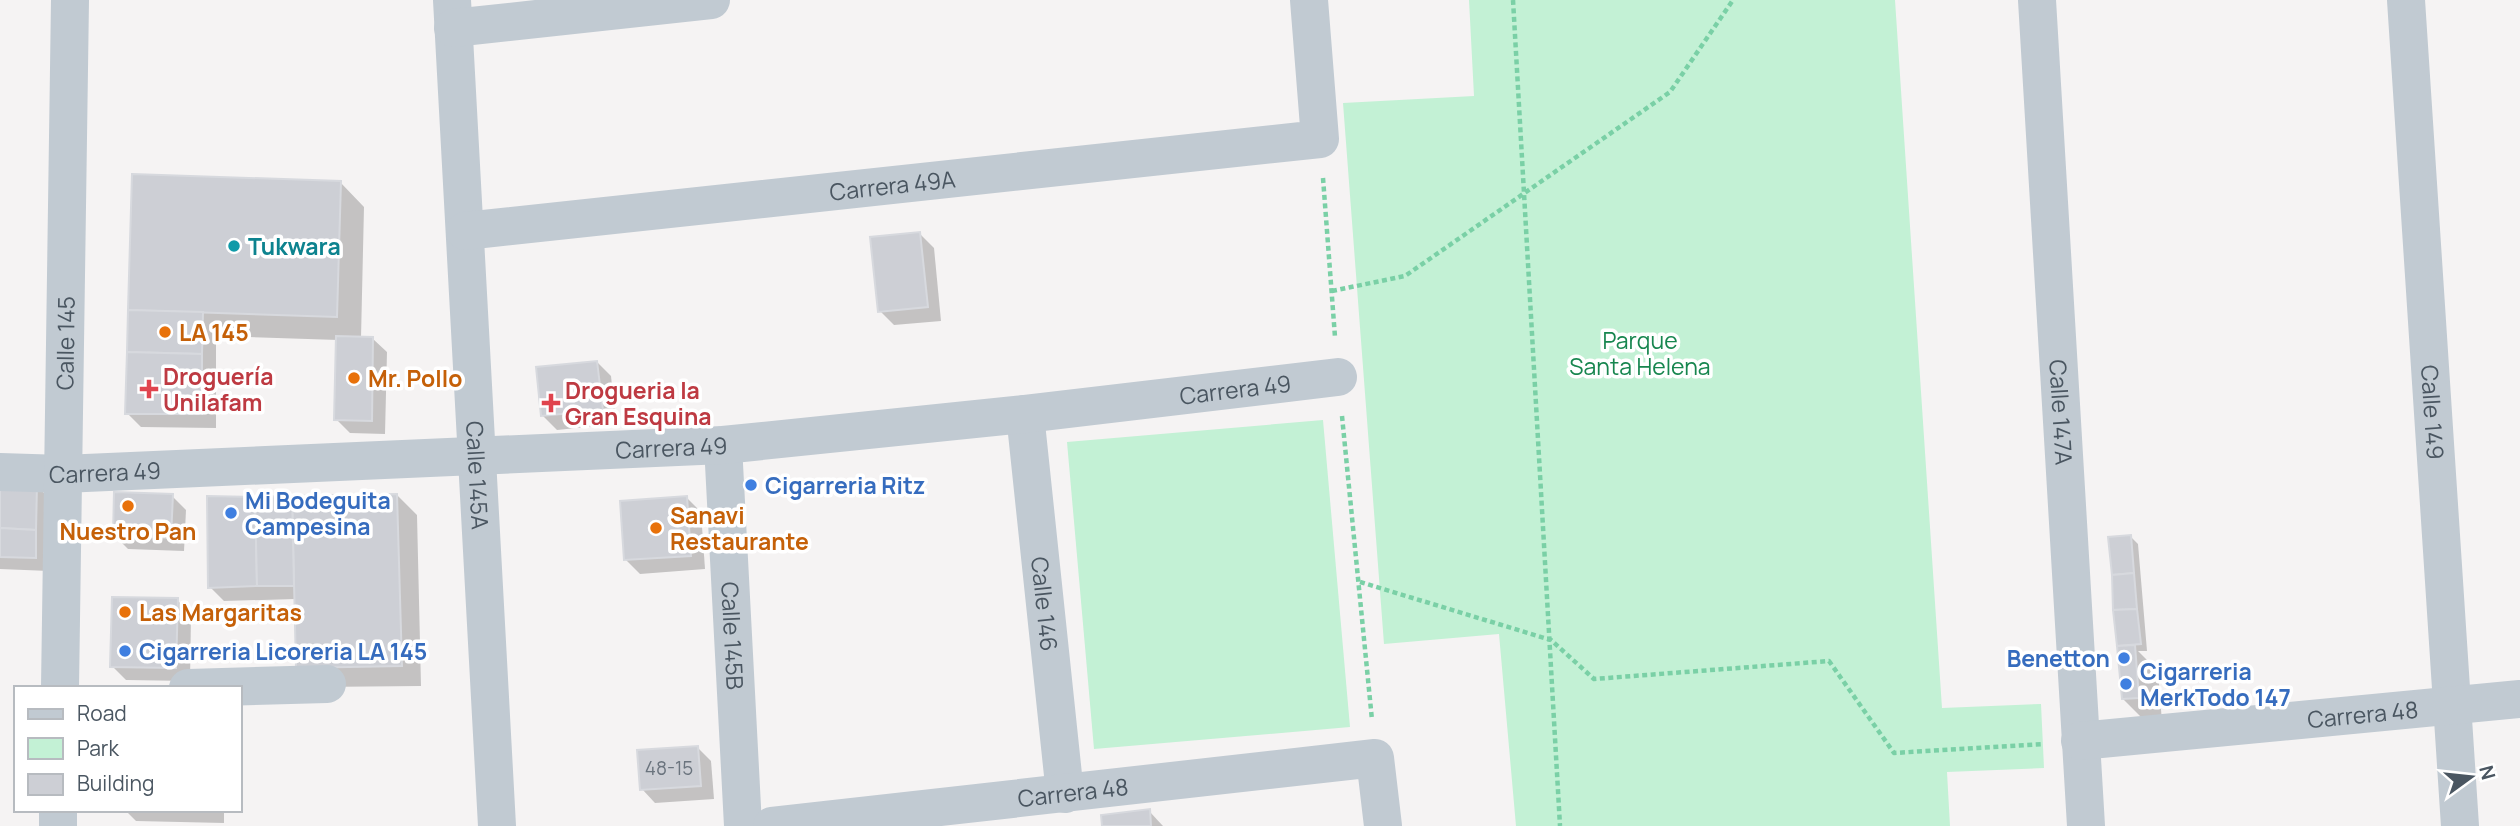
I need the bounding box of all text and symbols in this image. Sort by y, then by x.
street label: Carrera 49A [828,162,958,208]
place label: Tukwara [248,230,341,262]
marker: Tukwara [226,238,242,254]
street label: Calle 145 [48,296,82,390]
place label: LA 145 [179,316,249,348]
marker: LA 145 [157,324,173,340]
park label: Parque Santa Helena [1569,324,1711,382]
street label: Calle 147A [2042,359,2081,466]
place label: Droguería Unilafam [163,360,274,418]
place label: Mr. Pollo [368,362,462,394]
street label: Calle 149 [2414,364,2452,460]
street label: Carrera 49 [1178,367,1293,412]
marker: Mr. Pollo [346,370,362,386]
place label: Drogueria la Gran Esquina [565,374,712,432]
marker: Droguería Unilafam [141,381,157,397]
marker: Drogueria la Gran Esquina [543,395,559,411]
street label: Calle 145A [459,420,497,531]
street label: Carrera 49 [615,429,728,466]
street label: Carrera 49 [49,454,162,490]
place label: Cigarreria Ritz [765,469,925,501]
marker: Cigarreria Ritz [743,477,759,493]
place label: Mi Bodeguita Campesina [245,484,391,542]
marker: Nuestro Pan [120,498,136,514]
place label: Sanavi Restaurante [670,499,809,557]
marker: Mi Bodeguita Campesina [223,505,239,521]
place label: Nuestro Pan [60,515,196,547]
marker: Sanavi Restaurante [648,520,664,536]
street label: Calle 146 [1024,555,1066,653]
street label: Calle 145B [714,581,752,691]
place label: Las Margaritas [139,596,302,628]
marker: Las Margaritas [117,604,133,620]
place label: Cigarreria Licoreria LA 145 [139,635,427,667]
place label: Benetton [2007,642,2110,674]
marker: Cigarreria Licoreria LA 145 [117,643,133,659]
marker: Benetton [2116,650,2132,666]
place label: Cigarreria MerkTodo 147 [2140,655,2291,713]
marker: Cigarreria MerkTodo 147 [2118,676,2134,692]
legend [14,686,242,812]
street label: Carrera 48 [2306,693,2420,735]
text: Road [77,699,127,727]
text: Park [77,734,119,762]
north arrow [2436,742,2506,812]
house number: 48-15 [645,755,693,781]
text: N [2473,763,2502,783]
text: Building [77,769,154,797]
street label: Carrera 48 [1016,770,1130,814]

